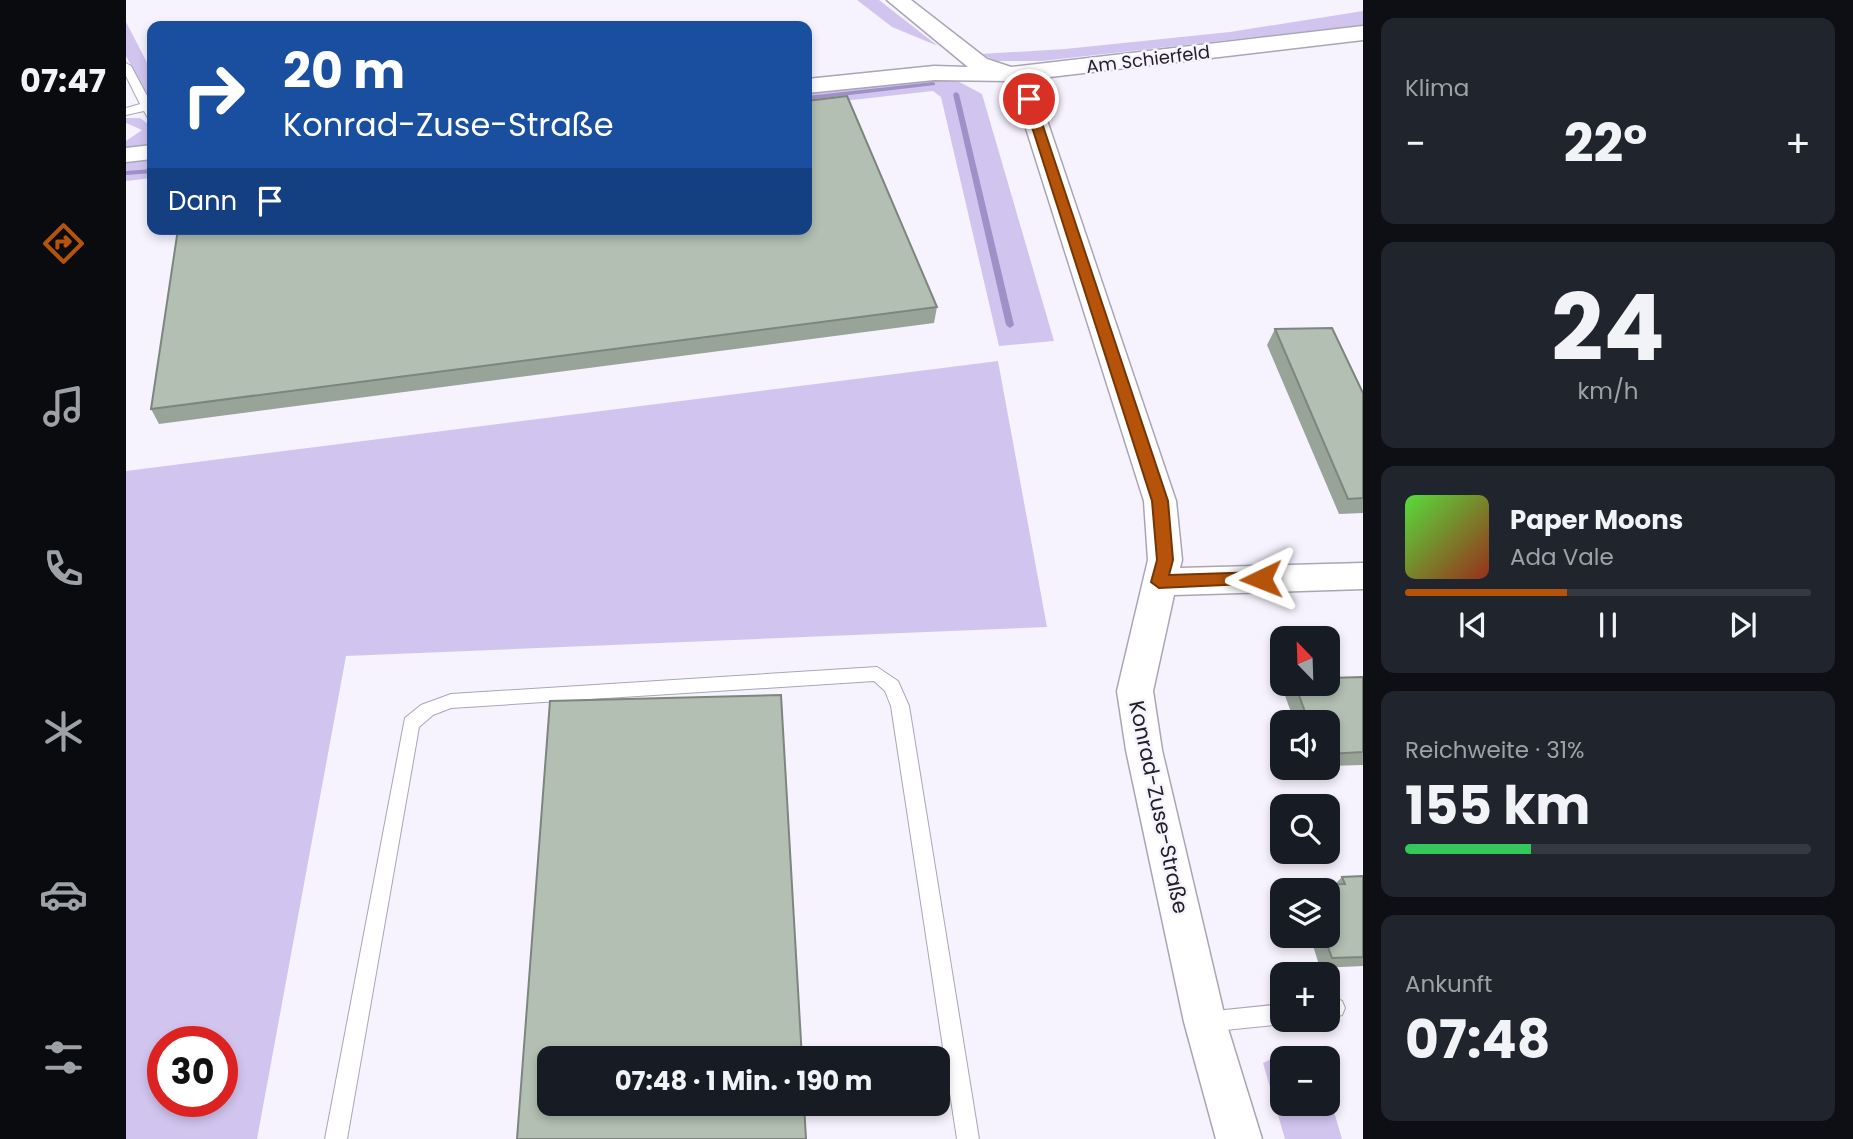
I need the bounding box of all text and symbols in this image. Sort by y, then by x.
text: 20 m [283,37,405,105]
street label: Am Schierfeld [1085,39,1211,79]
icon: right [168,49,259,140]
text: 07:47 [20,58,106,103]
pin [999,69,1059,129]
text: Klima [1405,72,1469,104]
icon: arrive [1010,80,1048,118]
text: Konrad-Zuse-Straße [283,102,614,147]
text: 22° [1564,107,1647,180]
text: − [1405,117,1426,170]
text: + [1785,117,1811,170]
icon: arrive [251,182,289,220]
text: Dann [168,183,237,219]
icon: directions [39,219,88,268]
text: 24 [1551,264,1665,392]
text: km/h [1577,375,1639,407]
icon: music [39,382,88,431]
text: Paper Moons [1510,502,1683,538]
text: Ada Vale [1510,541,1614,573]
position arrow [1224,542,1298,616]
icon: phone [39,544,88,593]
icon: previous [1454,606,1492,644]
icon: pause [1589,606,1627,644]
icon: next [1724,606,1762,644]
north arrow [1270,626,1340,696]
map controls [1270,626,1340,1116]
street label: Konrad-Zuse-Straße [1122,698,1196,916]
icon: climate [39,707,88,756]
button: sound [1270,710,1340,780]
text: Reichweite · 31% [1405,734,1585,766]
text: 155 km [1405,769,1590,842]
button: search [1270,794,1340,864]
icon: car [39,870,88,919]
button: layers [1270,878,1340,948]
button: + [1270,962,1340,1032]
text: Ankunft [1405,968,1492,1000]
text: 07:48 [1405,1003,1550,1076]
speed limit sign: 30 [147,1026,238,1117]
icon: filters [39,1033,88,1082]
button: − [1270,1046,1340,1116]
text: 07:48 · 1 Min. · 190 m [615,1063,872,1099]

